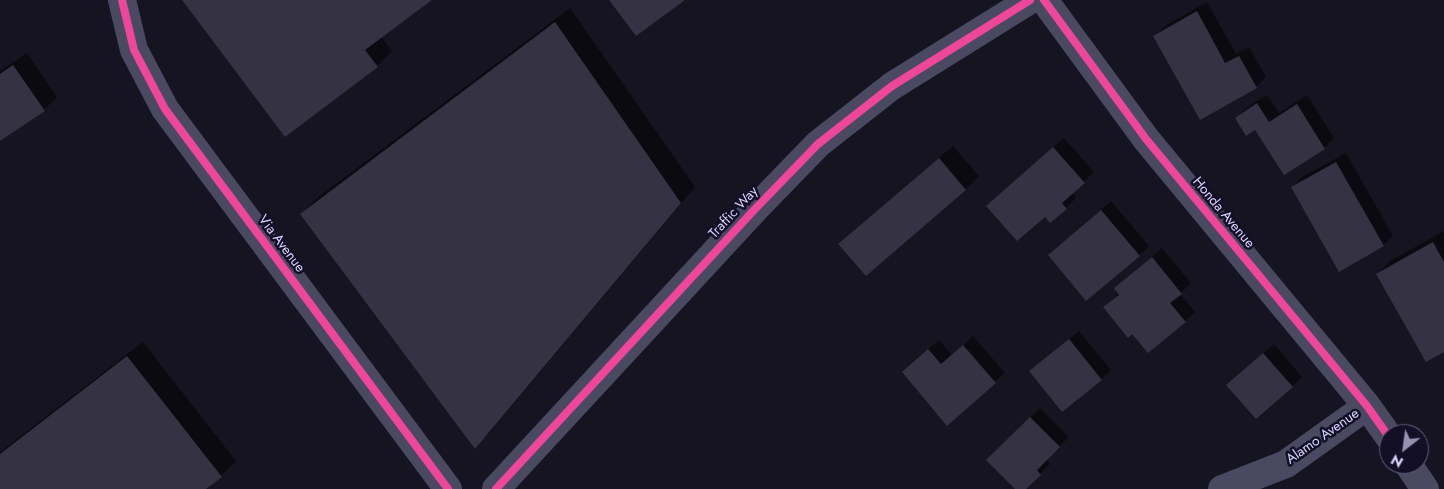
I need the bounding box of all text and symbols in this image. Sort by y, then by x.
street label: Honda Avenue [1188,174,1258,252]
street label: Traffic Way [706,184,762,242]
street label: Via Avenue [254,212,308,276]
street label: Alamo Avenue [1283,406,1363,468]
north arrow [1379,424,1429,474]
text: N [1387,450,1407,473]

